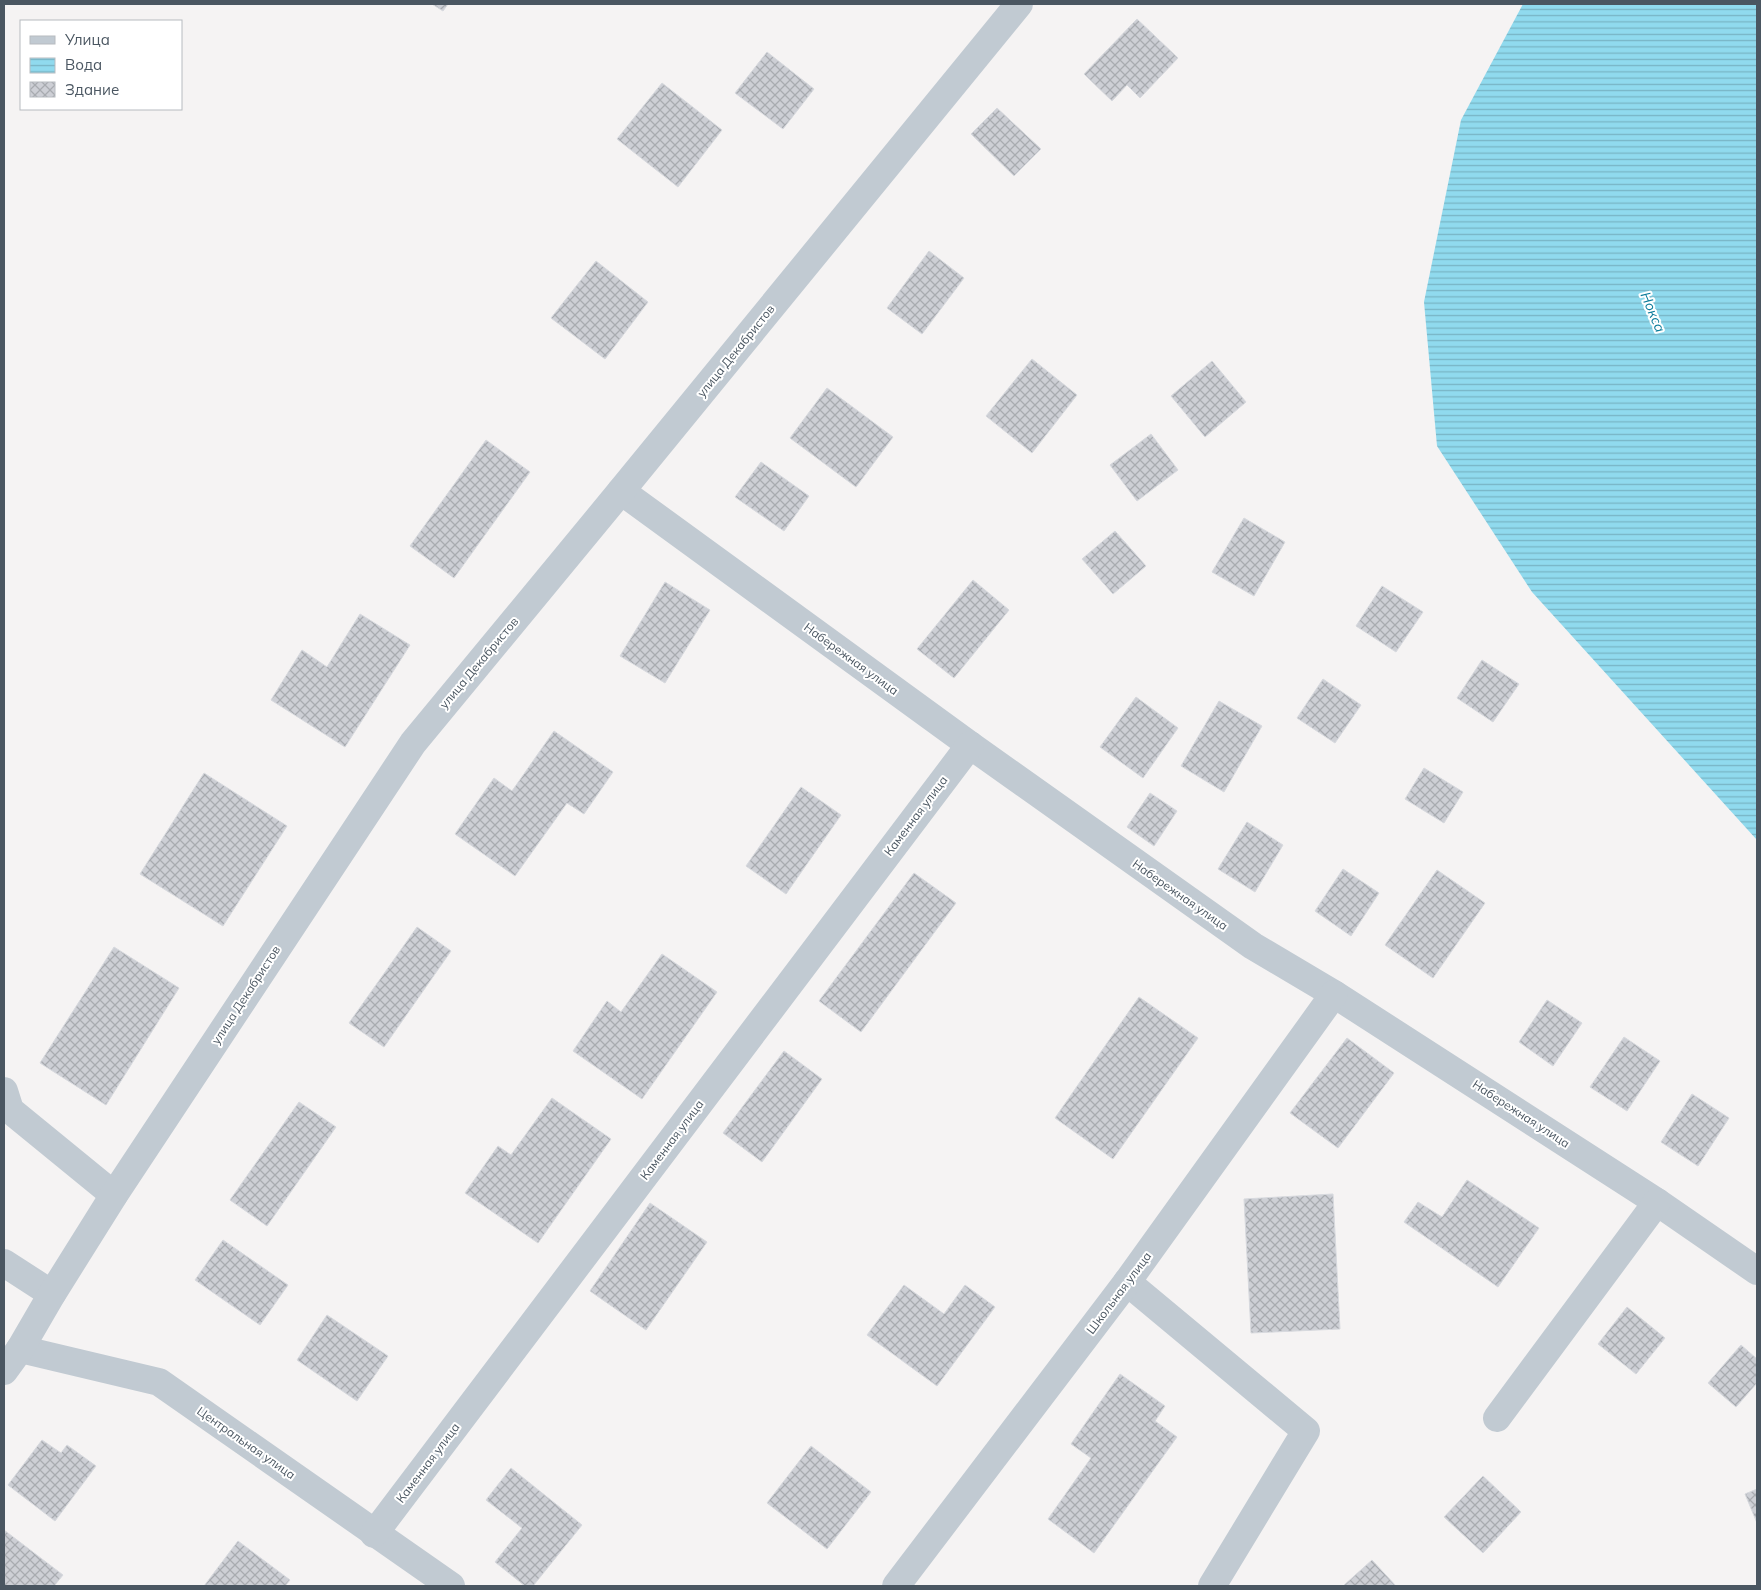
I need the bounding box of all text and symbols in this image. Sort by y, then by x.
legend [20,20,182,110]
text: Улица [64,30,110,49]
text: Вода [65,55,102,74]
text: Здание [65,80,119,99]
water label: Нокса [1637,289,1670,335]
street label: улица Декабристов [694,301,778,400]
street label: улица Декабристов [436,614,521,711]
street label: Набережная улица [801,619,901,698]
street label: Каменная улица [881,773,951,859]
street label: Набережная улица [1130,856,1231,933]
street label: улица Декабристов [208,942,283,1047]
street label: Набережная улица [1470,1077,1573,1151]
street label: Каменная улица [637,1097,707,1183]
street label: Школьная улица [1083,1249,1154,1337]
street label: Центральная улица [194,1403,298,1482]
street label: Каменная улица [393,1420,463,1506]

